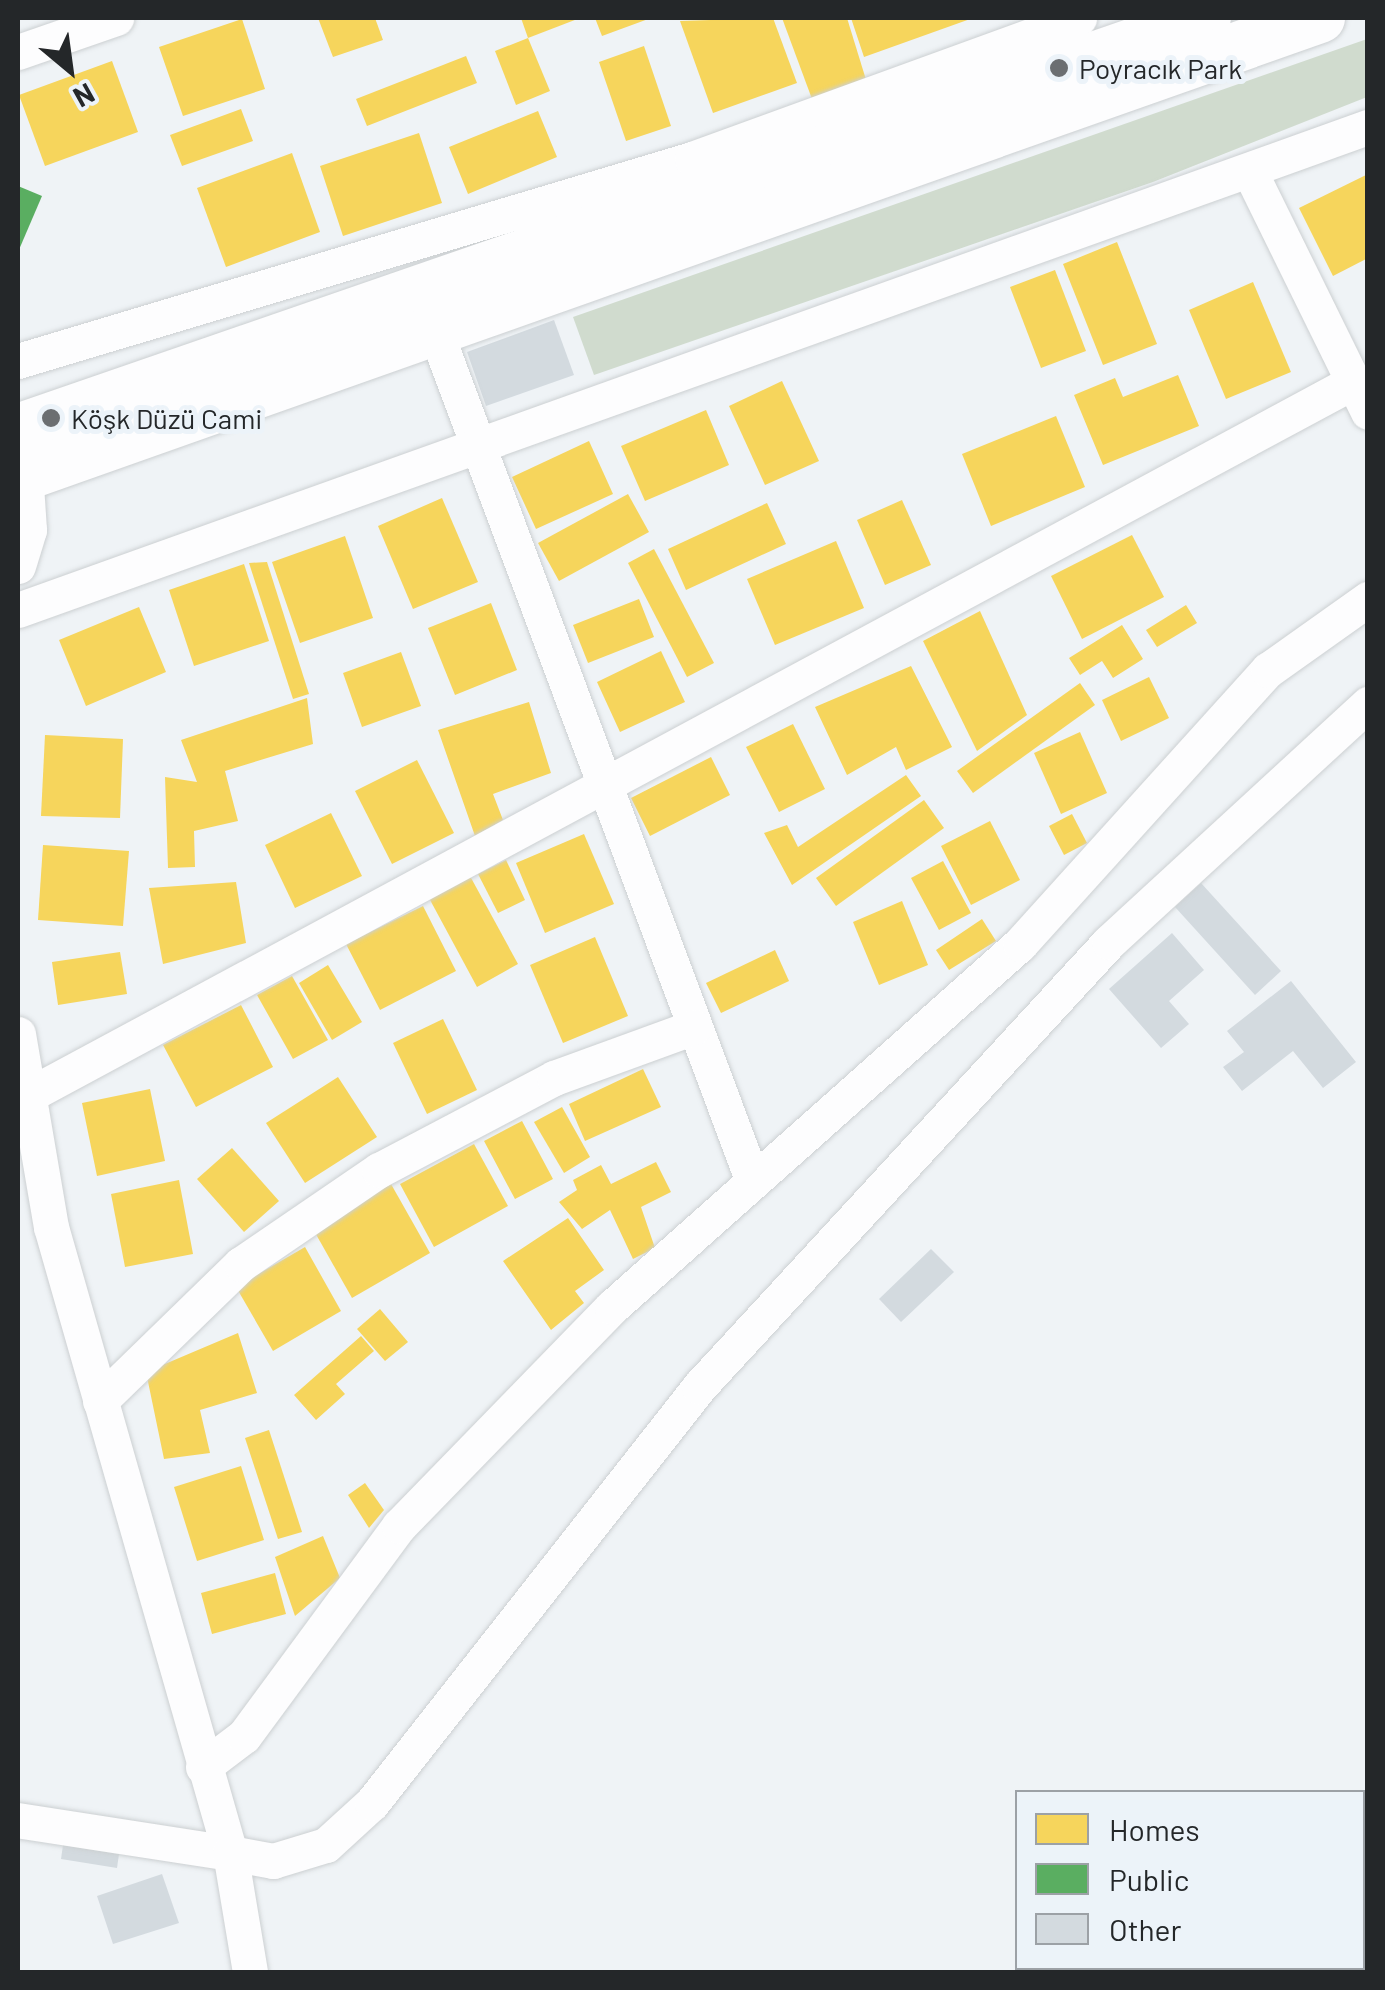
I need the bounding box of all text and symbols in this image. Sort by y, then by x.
north arrow [20,20,120,120]
place label: Poyracık Park [1079,51,1242,85]
marker: Poyracık Park [1048,57,1070,79]
text: N [68,77,101,116]
place label: Köşk Düzü Cami [71,401,262,435]
marker: Köşk Düzü Cami [40,407,62,429]
legend [1015,1790,1365,1970]
text: Homes [1109,1811,1200,1847]
text: Public [1109,1861,1189,1897]
text: Other [1109,1911,1181,1947]

